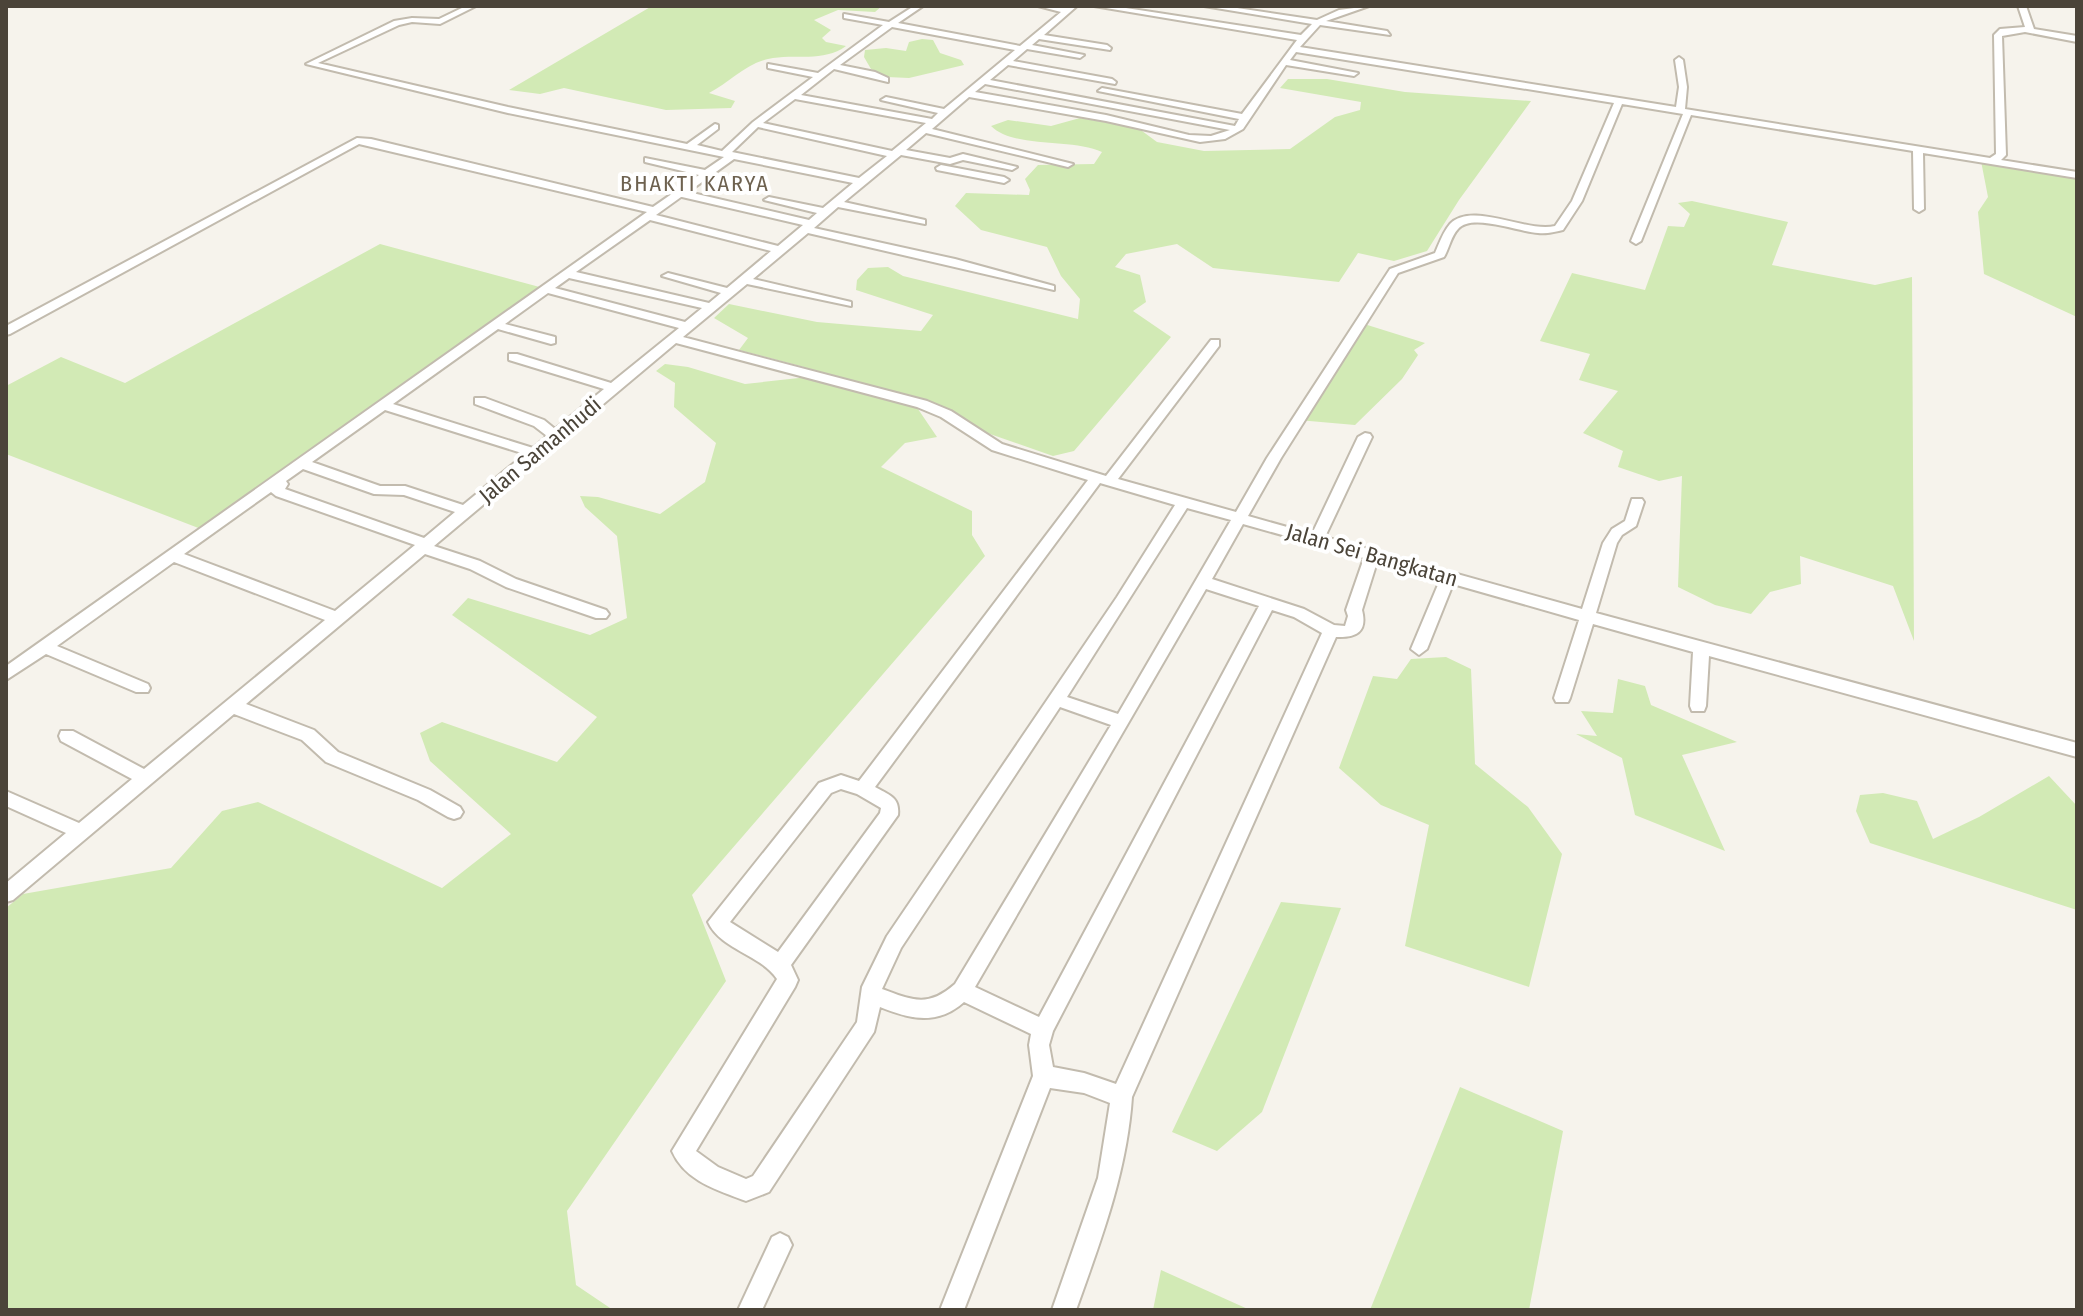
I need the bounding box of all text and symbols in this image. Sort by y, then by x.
district label: BHAKTI KARYA [620,170,770,197]
street label: Jalan Samanhudi [473,391,607,509]
street label: Jalan Sei Bangkatan [1283,518,1461,592]

